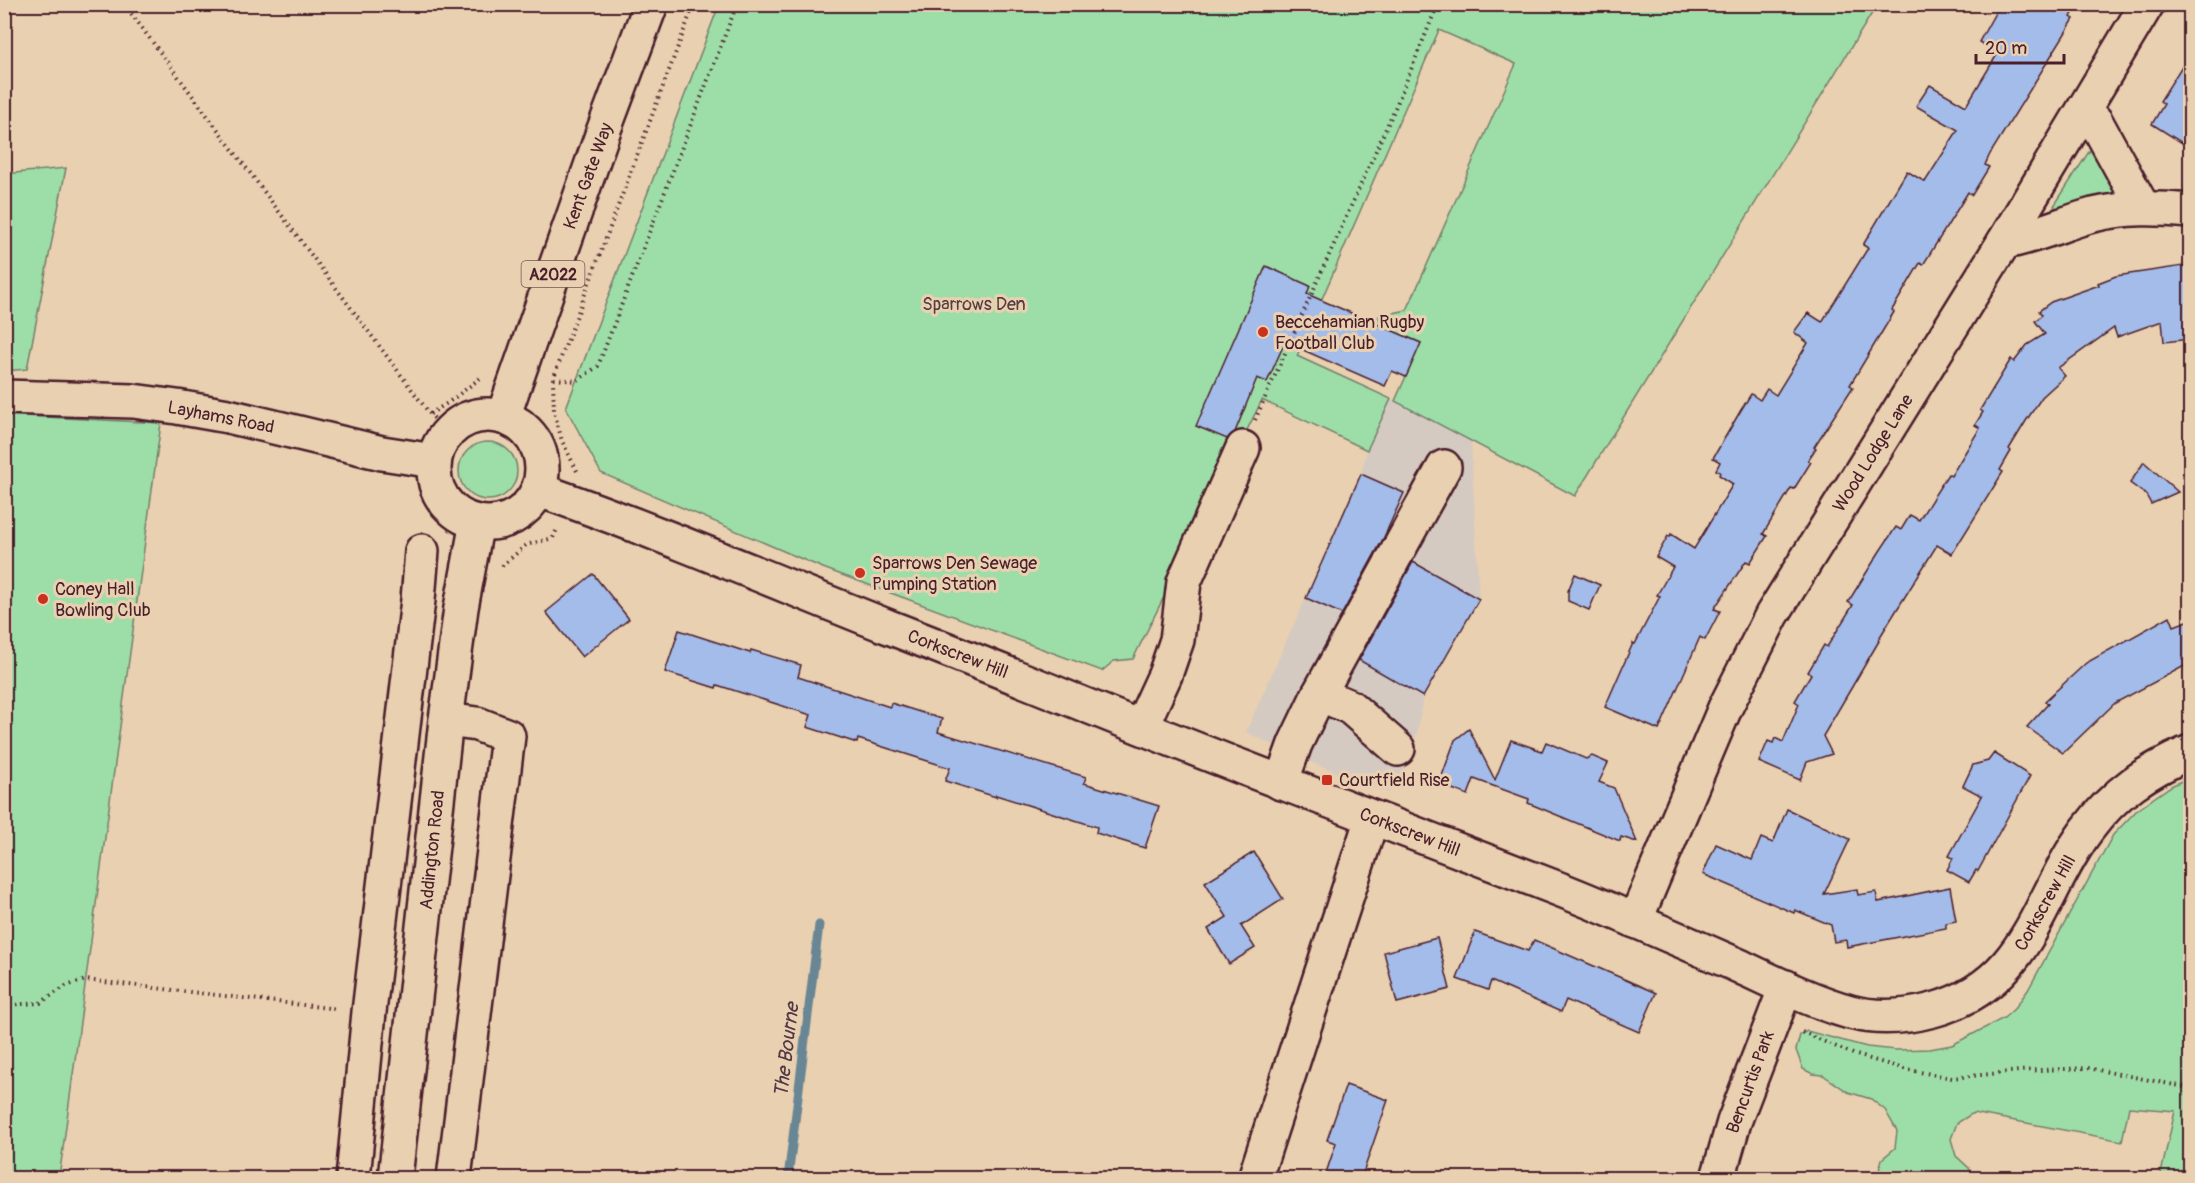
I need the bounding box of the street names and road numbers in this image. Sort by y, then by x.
street label: Kent Gate Way [559,119,618,233]
road number: A2022 [522,261,584,287]
street label: Wood Lodge Lane [1828,390,1919,517]
street label: Layhams Road [166,396,276,439]
street label: Corkscrew Hill [904,625,1011,684]
street label: Addington Road [415,789,450,911]
street label: Corkscrew Hill [1356,803,1463,862]
street label: Corkscrew Hill [2010,851,2081,955]
street label: Bencurtis Park [1721,1027,1780,1137]

